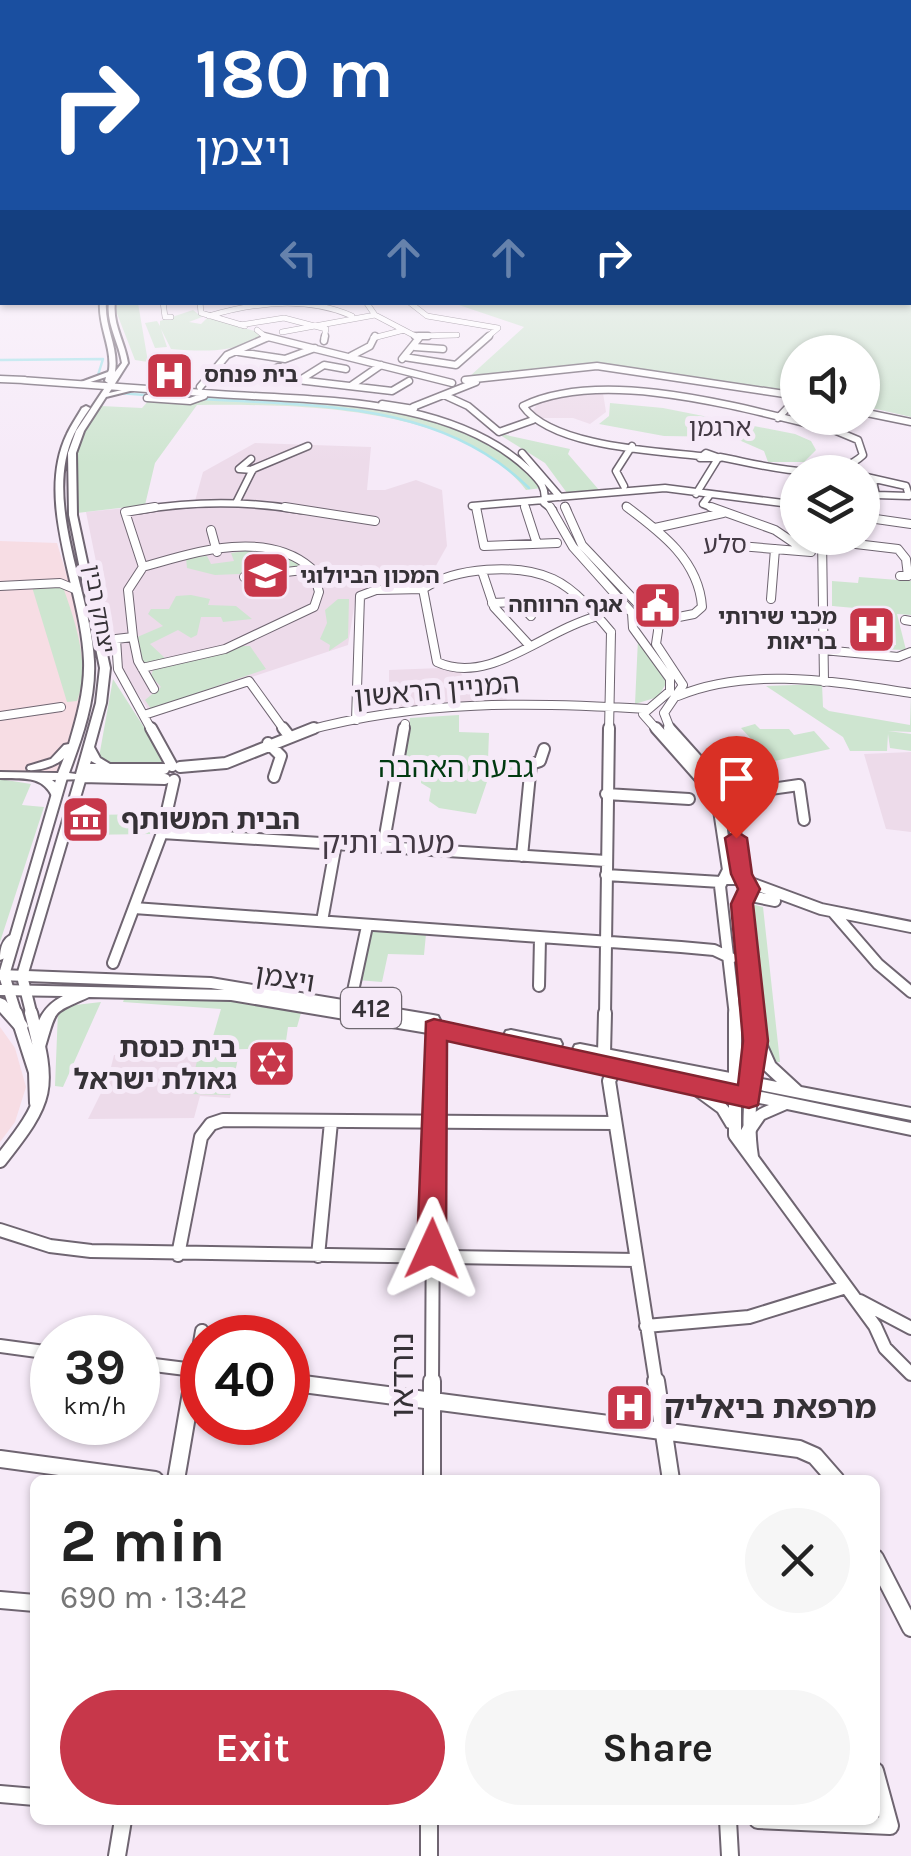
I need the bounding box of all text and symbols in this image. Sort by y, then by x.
text: 180 m [195,33,394,115]
icon: right [30,40,160,170]
text: ויצמן [195,124,291,176]
icon: left [271,230,326,285]
icon: ahead [376,230,431,285]
icon: ahead [481,230,536,285]
icon: right [586,230,641,285]
map controls [780,335,880,555]
button: sound [780,335,880,435]
hospital icon: בית פנחס [143,349,195,401]
place label: בית פנחס [204,362,298,388]
district label: ארגמן [689,413,751,442]
button: layers [780,455,880,555]
district label: סלע [703,530,747,559]
school or university icon: המכון הביולוגי [239,550,291,602]
street label: יצחק רבין [78,563,120,655]
place label: המכון הביולוגי [300,563,440,589]
public building icon: אגף הרווחה [632,579,684,631]
place label: אגף הרווחה [508,592,623,618]
place label: מכבי שירותי בריאות [718,604,837,655]
hospital icon: מכבי שירותי בריאות [846,604,898,656]
street label: המניין הראשון [353,666,521,714]
pin [694,736,779,839]
park label: גבעת האהבה [378,751,534,784]
icon: arrive [709,751,764,806]
museum icon: הבית המשותף [60,793,112,845]
place label: הבית המשותף [121,803,300,836]
district label: מערב ותיק [321,825,455,861]
street label: ויצמן [253,957,317,999]
road number: 412 [341,988,401,1028]
place label: בית כנסת גאולת ישראל [74,1031,237,1096]
synagogue icon: בית כנסת גאולת ישראל [246,1037,298,1089]
position arrow [380,1197,484,1301]
speed limit sign: 40 [180,1315,310,1445]
street label: נורדאו [384,1332,421,1418]
text: 39 [64,1338,126,1397]
hospital icon: מרפאת ביאליק [603,1381,655,1433]
place label: מרפאת ביאליק [664,1389,877,1426]
text: km/h [63,1391,127,1420]
text: 2 min [60,1506,225,1576]
button: close [745,1508,850,1613]
text: 690 m · 13:42 [60,1579,248,1616]
button: Exit [60,1690,445,1805]
button: Share [465,1690,850,1805]

